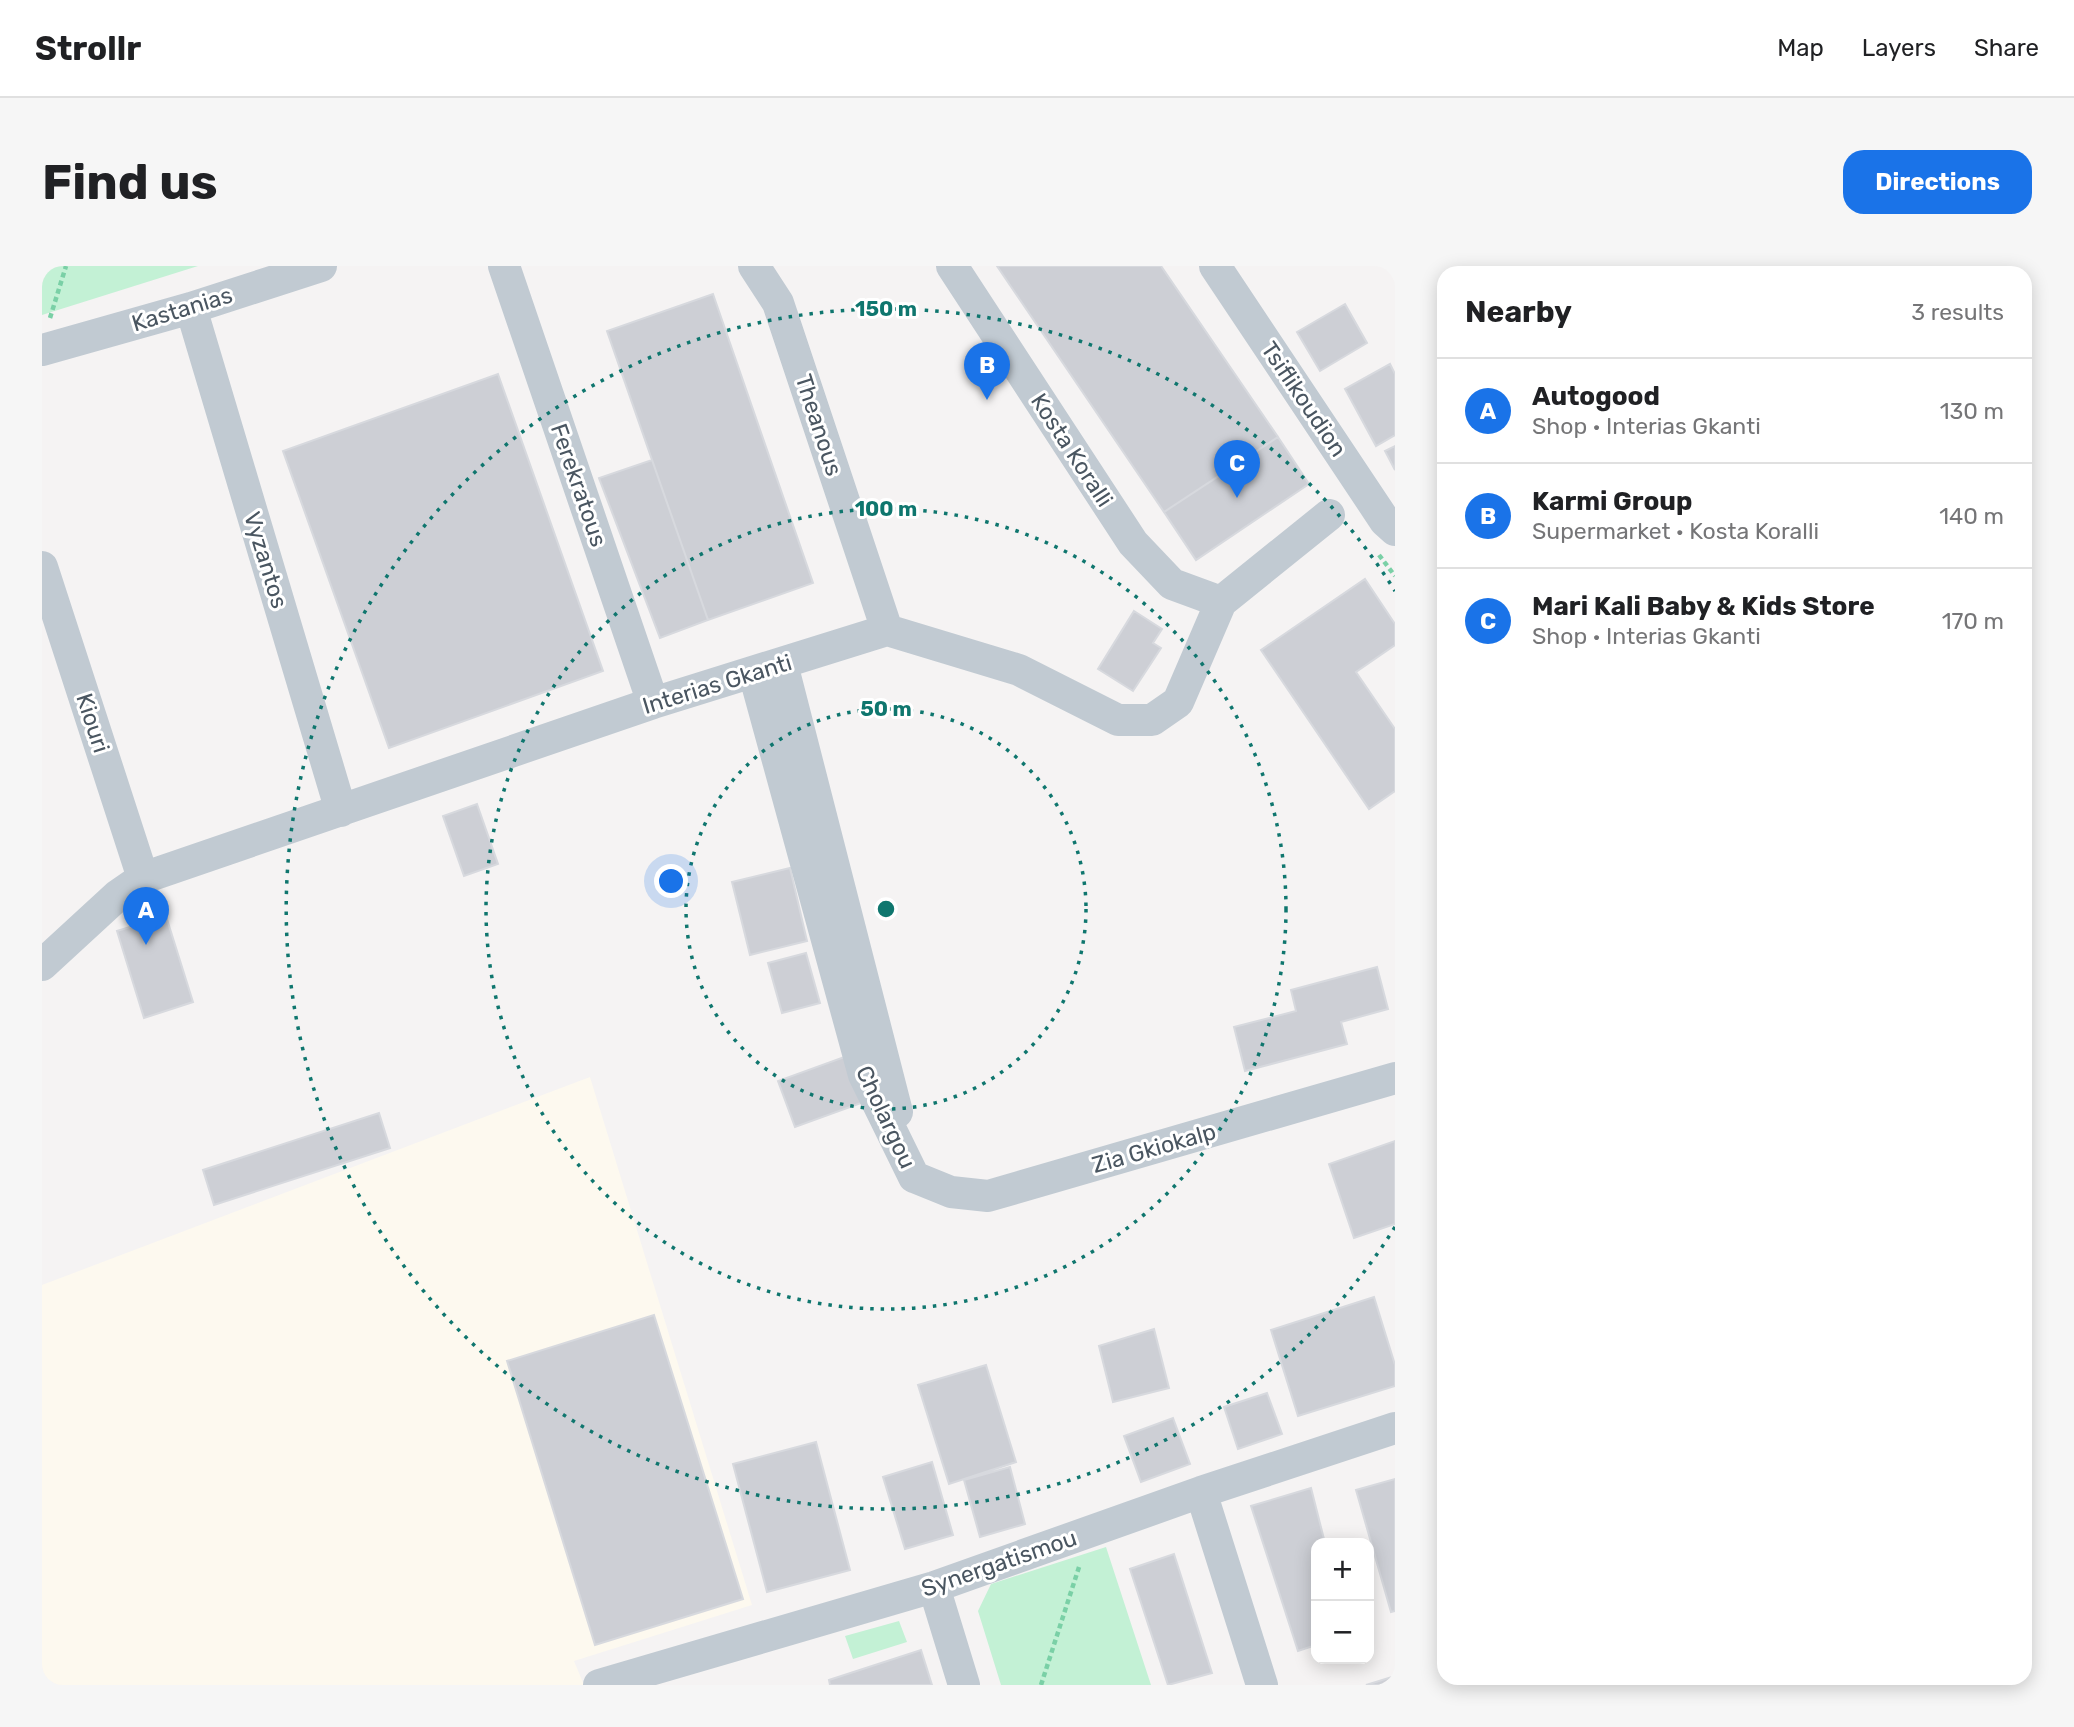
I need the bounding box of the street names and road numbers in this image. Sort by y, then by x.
street label: Kastanias [128,280,236,338]
street label: Tsiflikoudion [1255,336,1353,462]
street label: Theanous [789,371,849,479]
street label: Kosta Koralli [1025,388,1119,512]
street label: Ferekratous [545,420,613,550]
street label: Vyzantos [238,508,294,612]
street label: Interias Gkanti [639,648,795,720]
street label: Kiouri [70,690,116,756]
street label: Cholargou [850,1061,922,1173]
street label: Zia Gkiokalp [1089,1117,1219,1179]
street label: Synergatismou [918,1523,1080,1603]

